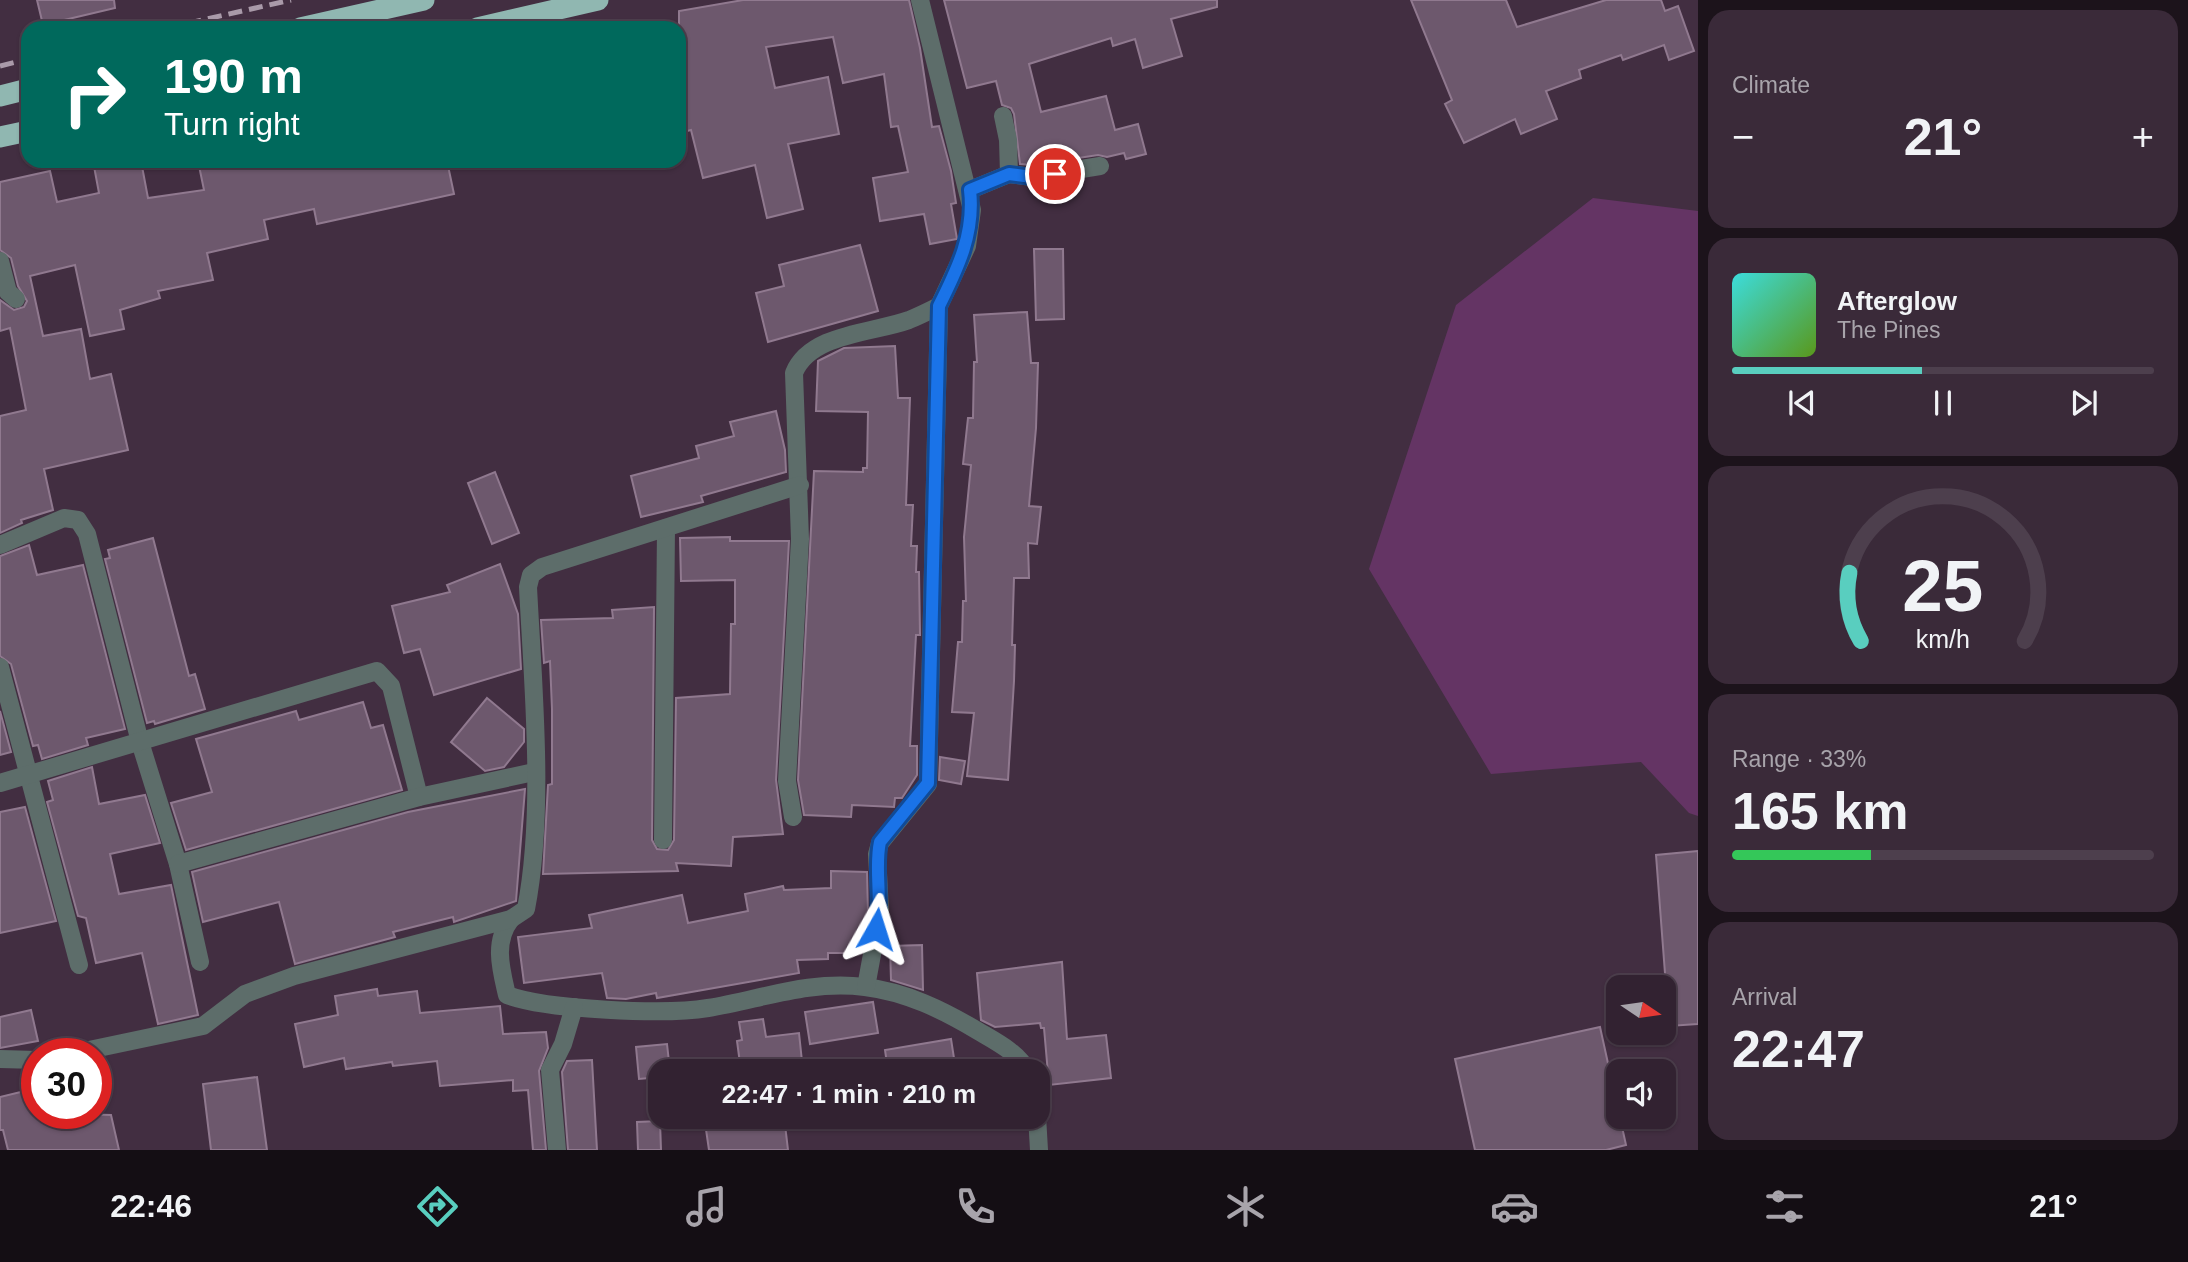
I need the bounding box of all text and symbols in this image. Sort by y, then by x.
icon: right [49,49,140,140]
text: 190 m [164,49,303,103]
text: Climate [1732,72,1810,98]
text: Turn right [164,106,300,142]
text: 21° [1904,108,1982,166]
text: − [1732,116,1754,158]
text: + [2132,116,2154,158]
pin [1025,144,1085,204]
icon: arrive [1036,155,1074,193]
text: Afterglow [1837,286,1957,316]
text: The Pines [1837,317,1941,343]
icon: previous [1783,384,1821,422]
icon: pause [1924,384,1962,422]
icon: next [2065,384,2103,422]
text: 25 [1903,545,1983,626]
text: km/h [1916,625,1970,653]
text: Range · 33% [1732,746,1866,772]
text: 165 km [1732,782,1908,840]
position arrow [839,892,913,966]
north arrow [1606,975,1676,1045]
map controls [1606,975,1676,1129]
text: Arrival [1732,984,1797,1010]
text: 22:47 [1732,1020,1865,1078]
speed limit sign: 30 [21,1038,112,1129]
button: sound [1606,1059,1676,1129]
text: 22:47 · 1 min · 210 m [722,1079,976,1109]
icon: directions [413,1182,462,1231]
icon: music [682,1182,731,1231]
icon: phone [951,1182,1000,1231]
icon: climate [1221,1182,1270,1231]
icon: car [1490,1182,1539,1231]
icon: filters [1760,1182,1809,1231]
text: 22:46 [110,1188,192,1224]
text: 21° [2029,1188,2078,1224]

